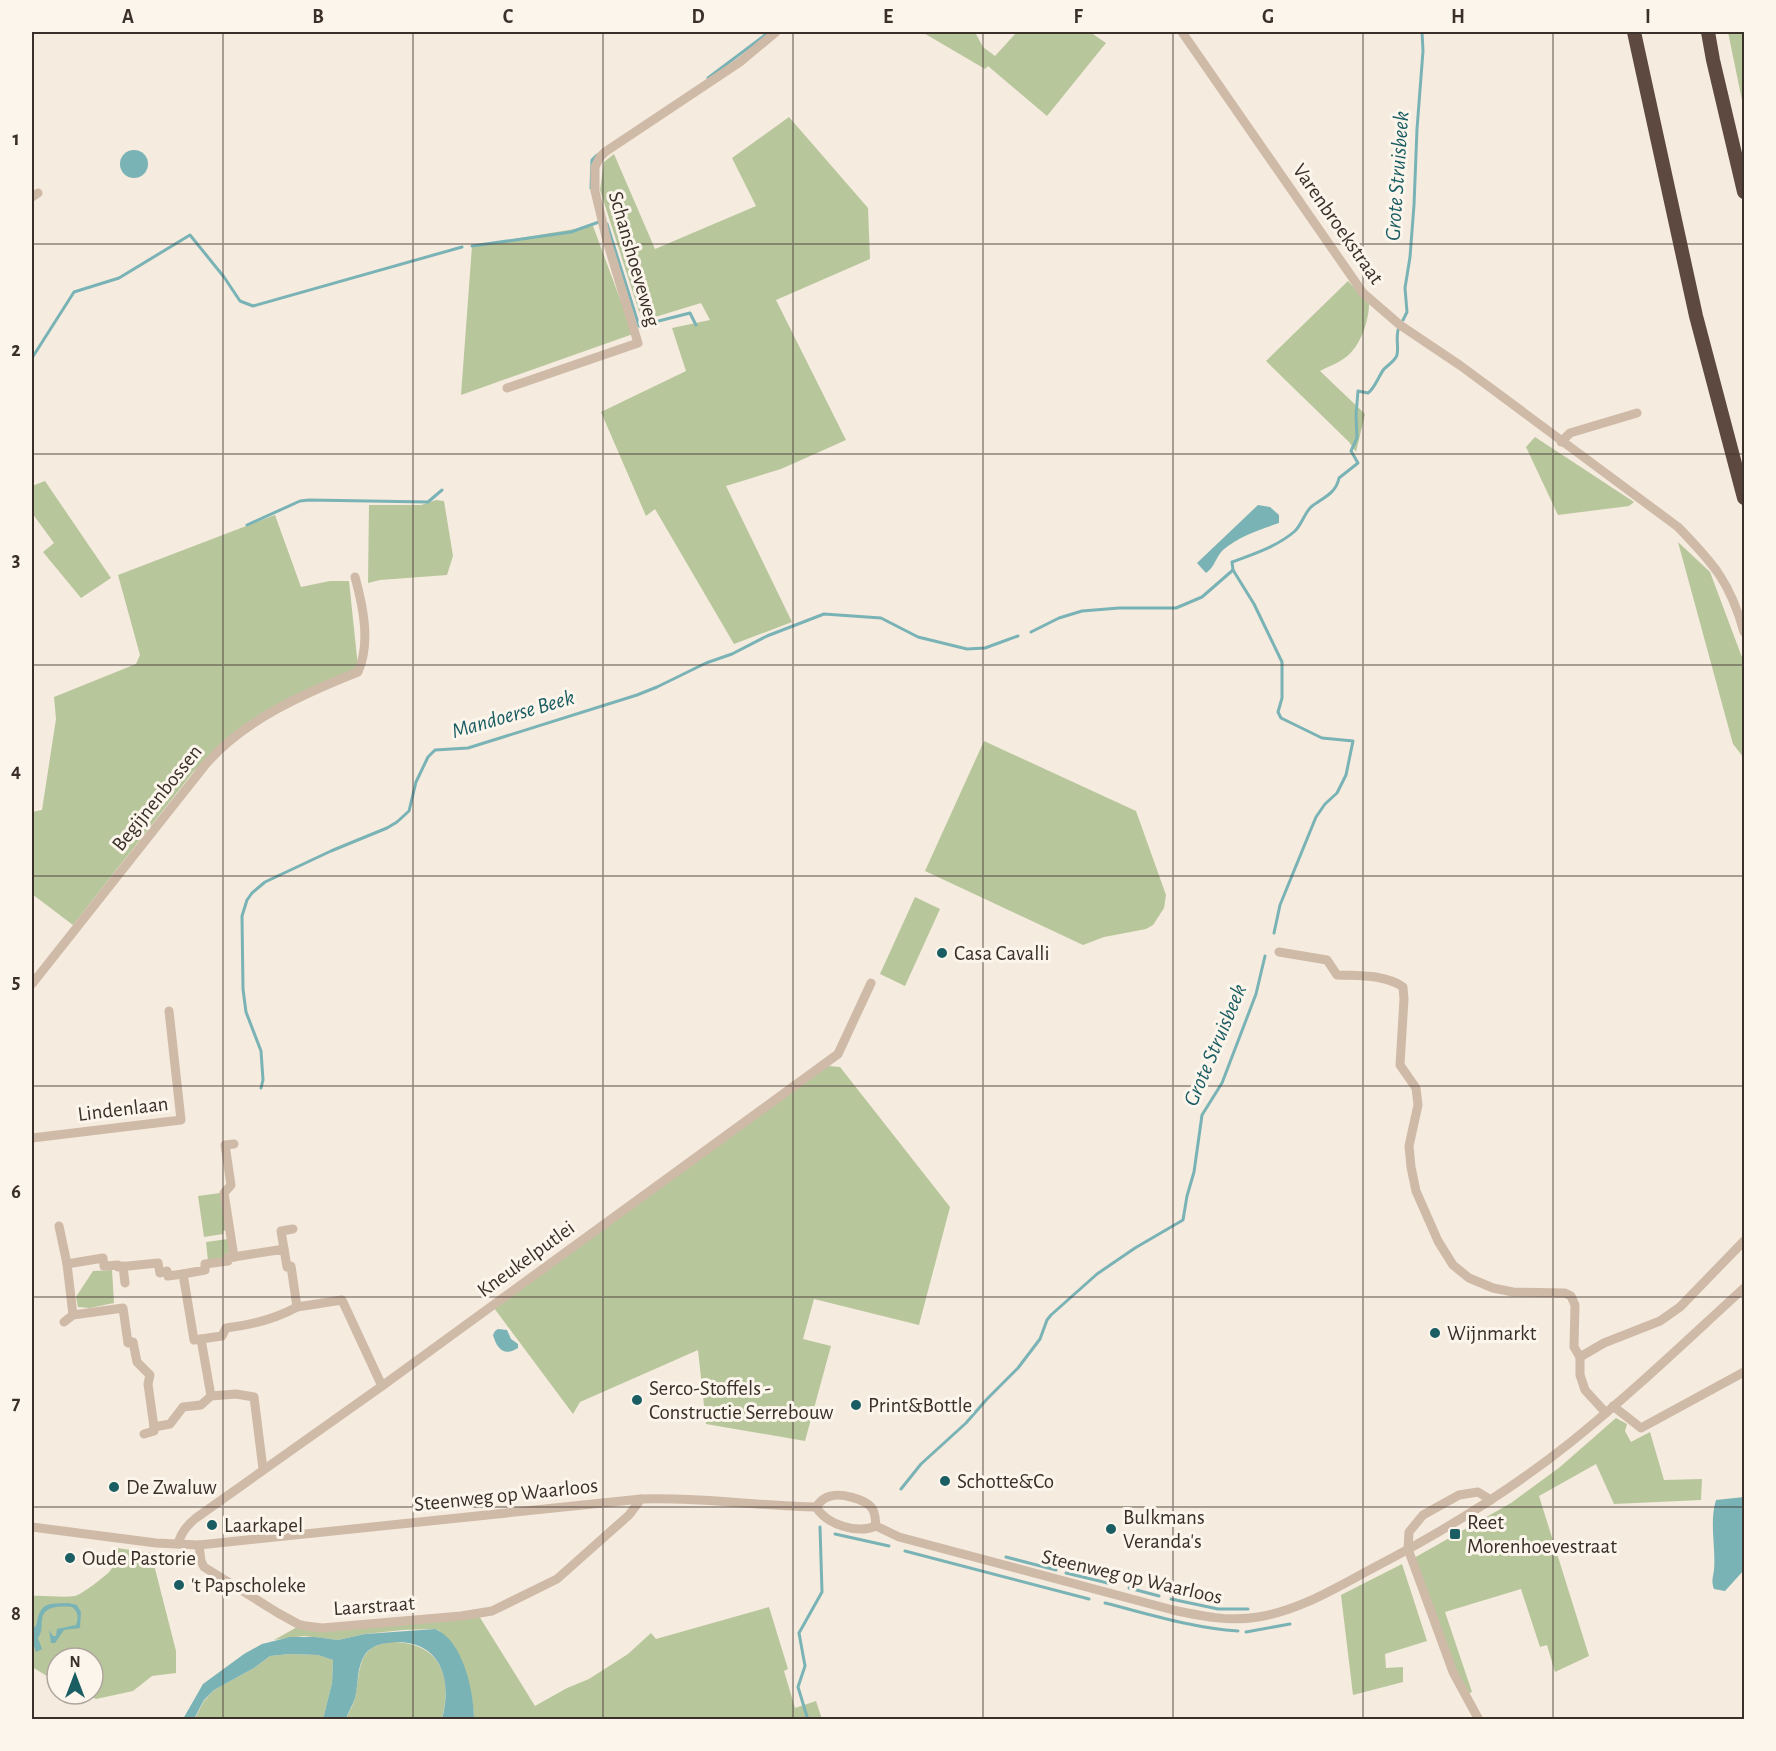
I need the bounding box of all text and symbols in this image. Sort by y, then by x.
text: A [122,7,134,27]
text: B [312,7,324,27]
text: C [503,7,514,27]
text: D [691,7,705,27]
text: E [883,7,893,27]
text: F [1073,7,1083,27]
text: G [1262,7,1274,27]
text: H [1451,7,1465,27]
text: I [1645,7,1651,27]
water label: Grote Struisbeek [1381,110,1413,242]
text: 1 [12,129,20,149]
street label: Varenbroekstraat [1289,160,1387,288]
street label: Schanshoeveweg [605,189,664,330]
text: 2 [11,340,21,360]
text: 3 [12,550,20,570]
water label: Mandoerse Beek [449,686,577,742]
street label: Begijnenbossen [108,741,206,855]
text: 4 [11,761,21,781]
place label: Casa Cavalli [954,943,1050,964]
marker: Casa Cavalli [935,946,949,960]
text: 5 [12,972,20,992]
water label: Grote Struisbeek [1179,981,1251,1109]
street label: Lindenlaan [76,1093,170,1125]
text: 6 [11,1182,21,1202]
street label: Kneukelputlei [473,1217,579,1301]
place label: Wijnmarkt [1447,1323,1537,1344]
marker: Wijnmarkt [1428,1326,1442,1340]
place label: Serco-Stoffels - Constructie Serrebouw [649,1378,833,1423]
text: 7 [12,1393,21,1413]
marker: Serco-Stoffels - Constructie Serrebouw [630,1393,644,1407]
place label: Print&Bottle [868,1395,972,1416]
marker: Print&Bottle [849,1398,863,1412]
place label: Schotte&Co [957,1471,1054,1492]
marker: Schotte&Co [938,1474,952,1488]
street label: Steenweg op Waarloos [413,1475,599,1515]
place label: De Zwaluw [126,1477,217,1498]
marker: De Zwaluw [107,1480,121,1494]
place label: Bulkmans Veranda's [1123,1507,1205,1552]
place label: Reet Morenhoevestraat [1467,1512,1617,1557]
place label: Laarkapel [224,1515,303,1536]
marker: Laarkapel [205,1518,219,1532]
marker: Bulkmans Veranda's [1104,1522,1118,1536]
marker: Reet Morenhoevestraat [1448,1527,1462,1541]
street label: Steenweg op Waarloos [1040,1546,1224,1608]
place label: Oude Pastorie [82,1548,196,1569]
marker: Oude Pastorie [63,1551,77,1565]
place label: 't Papscholeke [191,1575,306,1596]
marker: 't Papscholeke [172,1578,186,1592]
street label: Laarstraat [332,1593,416,1619]
text: 8 [11,1604,21,1624]
north arrow [45,1646,105,1706]
text: N [69,1654,81,1670]

